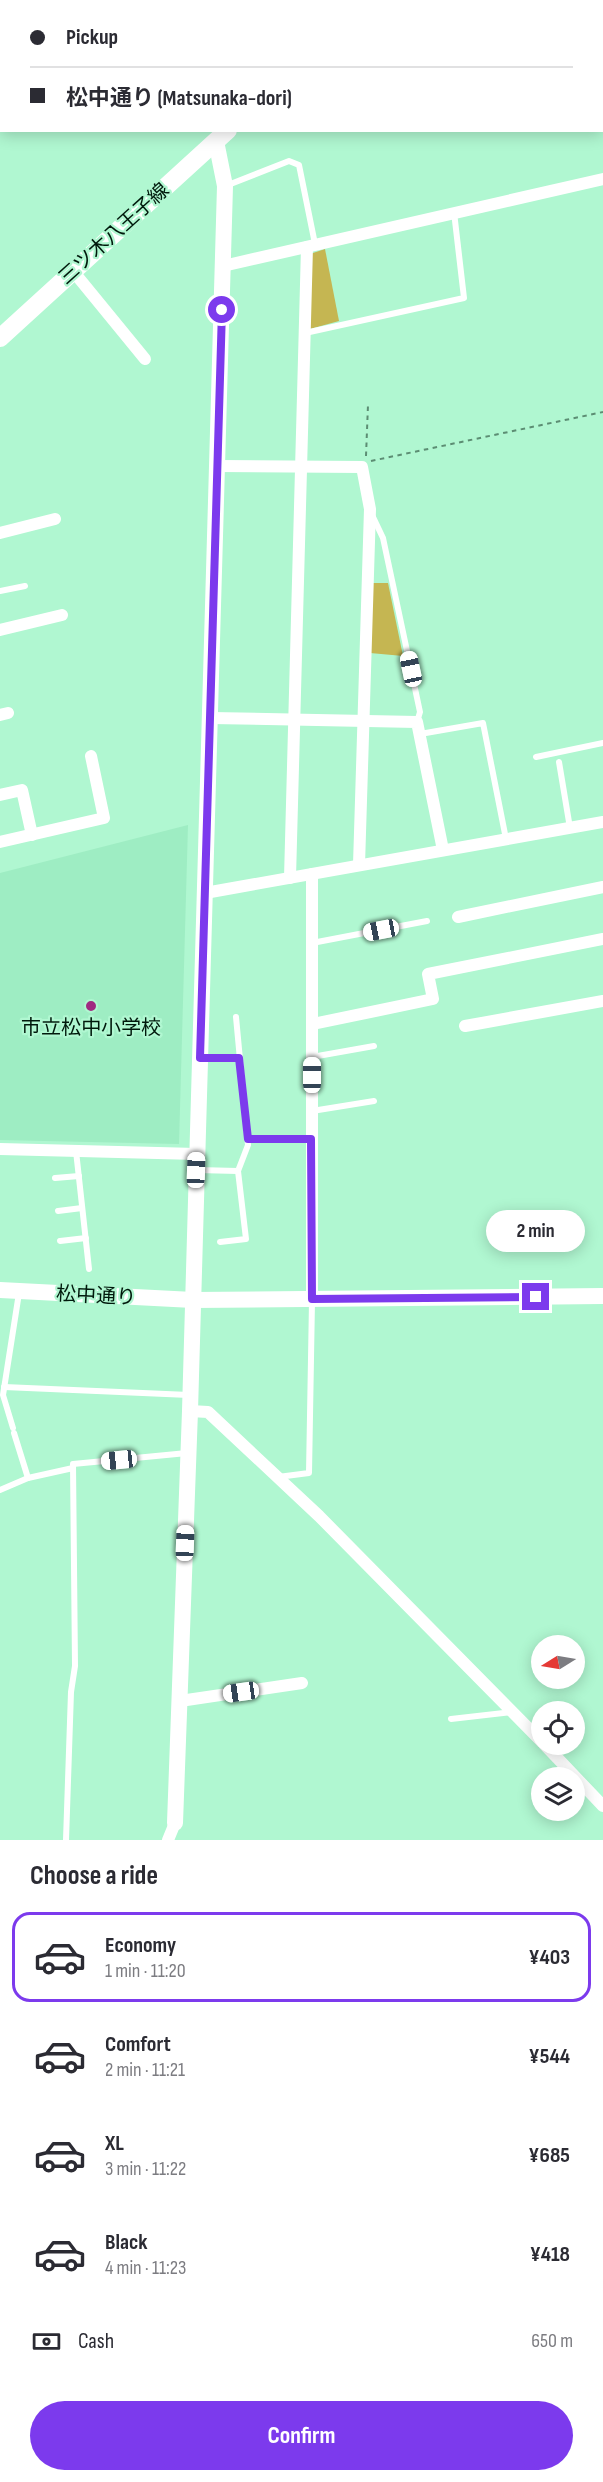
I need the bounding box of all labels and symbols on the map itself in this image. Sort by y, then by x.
street label: 三ツ木八王子線 [54,178,174,290]
route start [208,296,235,323]
car [398,650,424,688]
car [362,918,400,942]
marker: 市立松中小学校 [84,999,98,1013]
place label: 市立松中小学校 [21,1016,161,1040]
car [303,1057,321,1093]
car [186,1152,206,1188]
callout: 2 min [486,1210,586,1252]
street label: 松中通り [55,1282,137,1310]
route end [522,1283,549,1310]
car [100,1449,138,1471]
car [175,1525,195,1561]
north arrow [531,1635,585,1689]
car [222,1681,260,1703]

